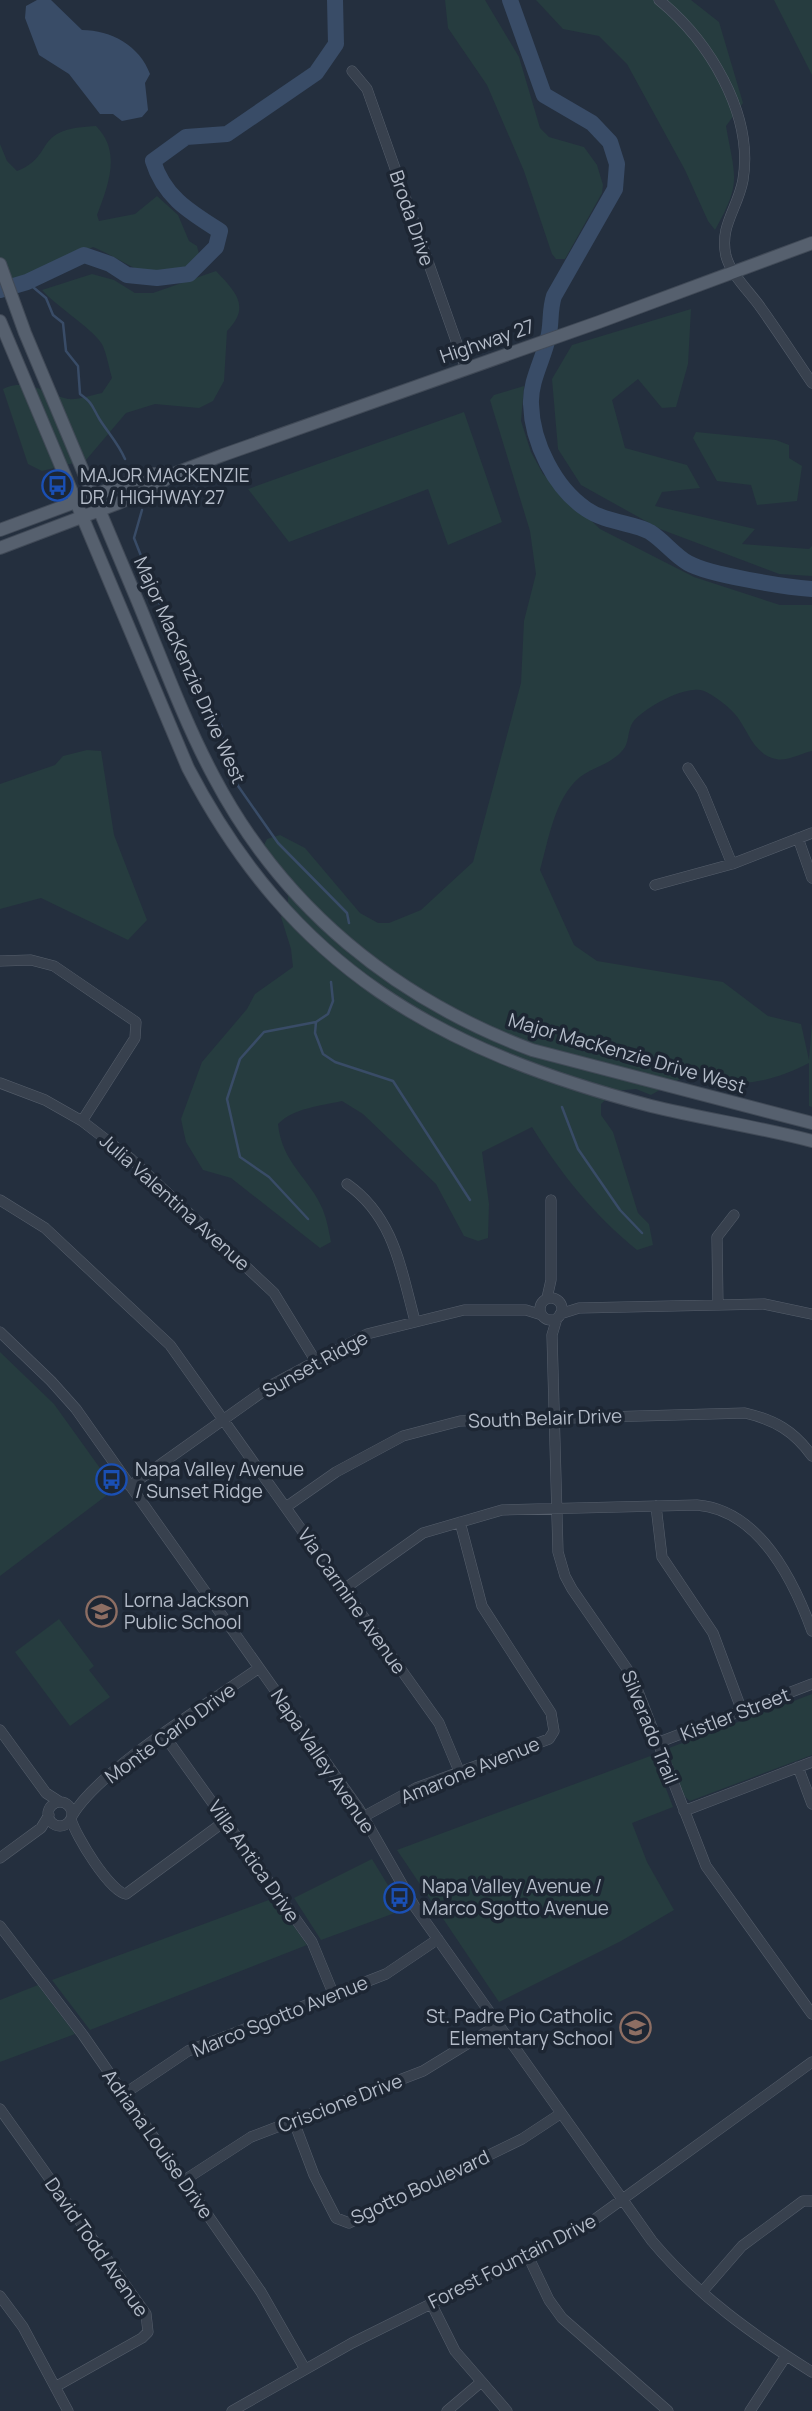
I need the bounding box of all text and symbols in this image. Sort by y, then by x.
street label: Broda Drive [383,167,441,269]
street label: Highway 27 [436,313,538,369]
place label: MAJOR MACKENZIE DR / HIGHWAY 27 [80,462,250,510]
bus stop icon: MAJOR MACKENZIE DR / HIGHWAY 27 [40,469,74,503]
street label: Major MacKenzie Drive West [128,552,252,788]
street label: Major MacKenzie Drive West [505,1007,749,1099]
street label: Julia Valentina Avenue [94,1128,256,1276]
street label: Sunset Ridge [258,1324,372,1404]
street label: South Belair Drive [467,1402,623,1434]
place label: Napa Valley Avenue / Sunset Ridge [135,1456,304,1504]
bus stop icon: Napa Valley Avenue / Sunset Ridge [95,1463,129,1497]
street label: Via Carmine Avenue [292,1523,412,1679]
place label: Lorna Jackson Public School [124,1587,249,1635]
school or university icon: Lorna Jackson Public School [84,1594,118,1628]
street label: Silverado Trail [615,1666,685,1788]
street label: Monte Carlo Drive [99,1677,241,1789]
street label: Kistler Street [677,1681,793,1747]
street label: Napa Valley Avenue [265,1684,381,1838]
street label: Amarone Avenue [397,1730,543,1810]
street label: Villa Antica Drive [202,1795,306,1927]
place label: Napa Valley Avenue / Marco Sgotto Avenue [422,1873,609,1921]
bus stop icon: Napa Valley Avenue / Marco Sgotto Avenue [382,1880,416,1914]
street label: Marco Sgotto Avenue [189,1969,371,2063]
place label: St. Padre Pio Catholic Elementary School [426,2003,613,2051]
school or university icon: St. Padre Pio Catholic Elementary School [619,2010,653,2044]
street label: Adriana Louise Drive [97,2064,219,2224]
street label: Criscione Drive [274,2067,406,2139]
street label: Sgotto Boulevard [346,2143,494,2231]
street label: David Todd Avenue [39,2172,155,2322]
street label: Forest Fountain Drive [424,2207,600,2315]

